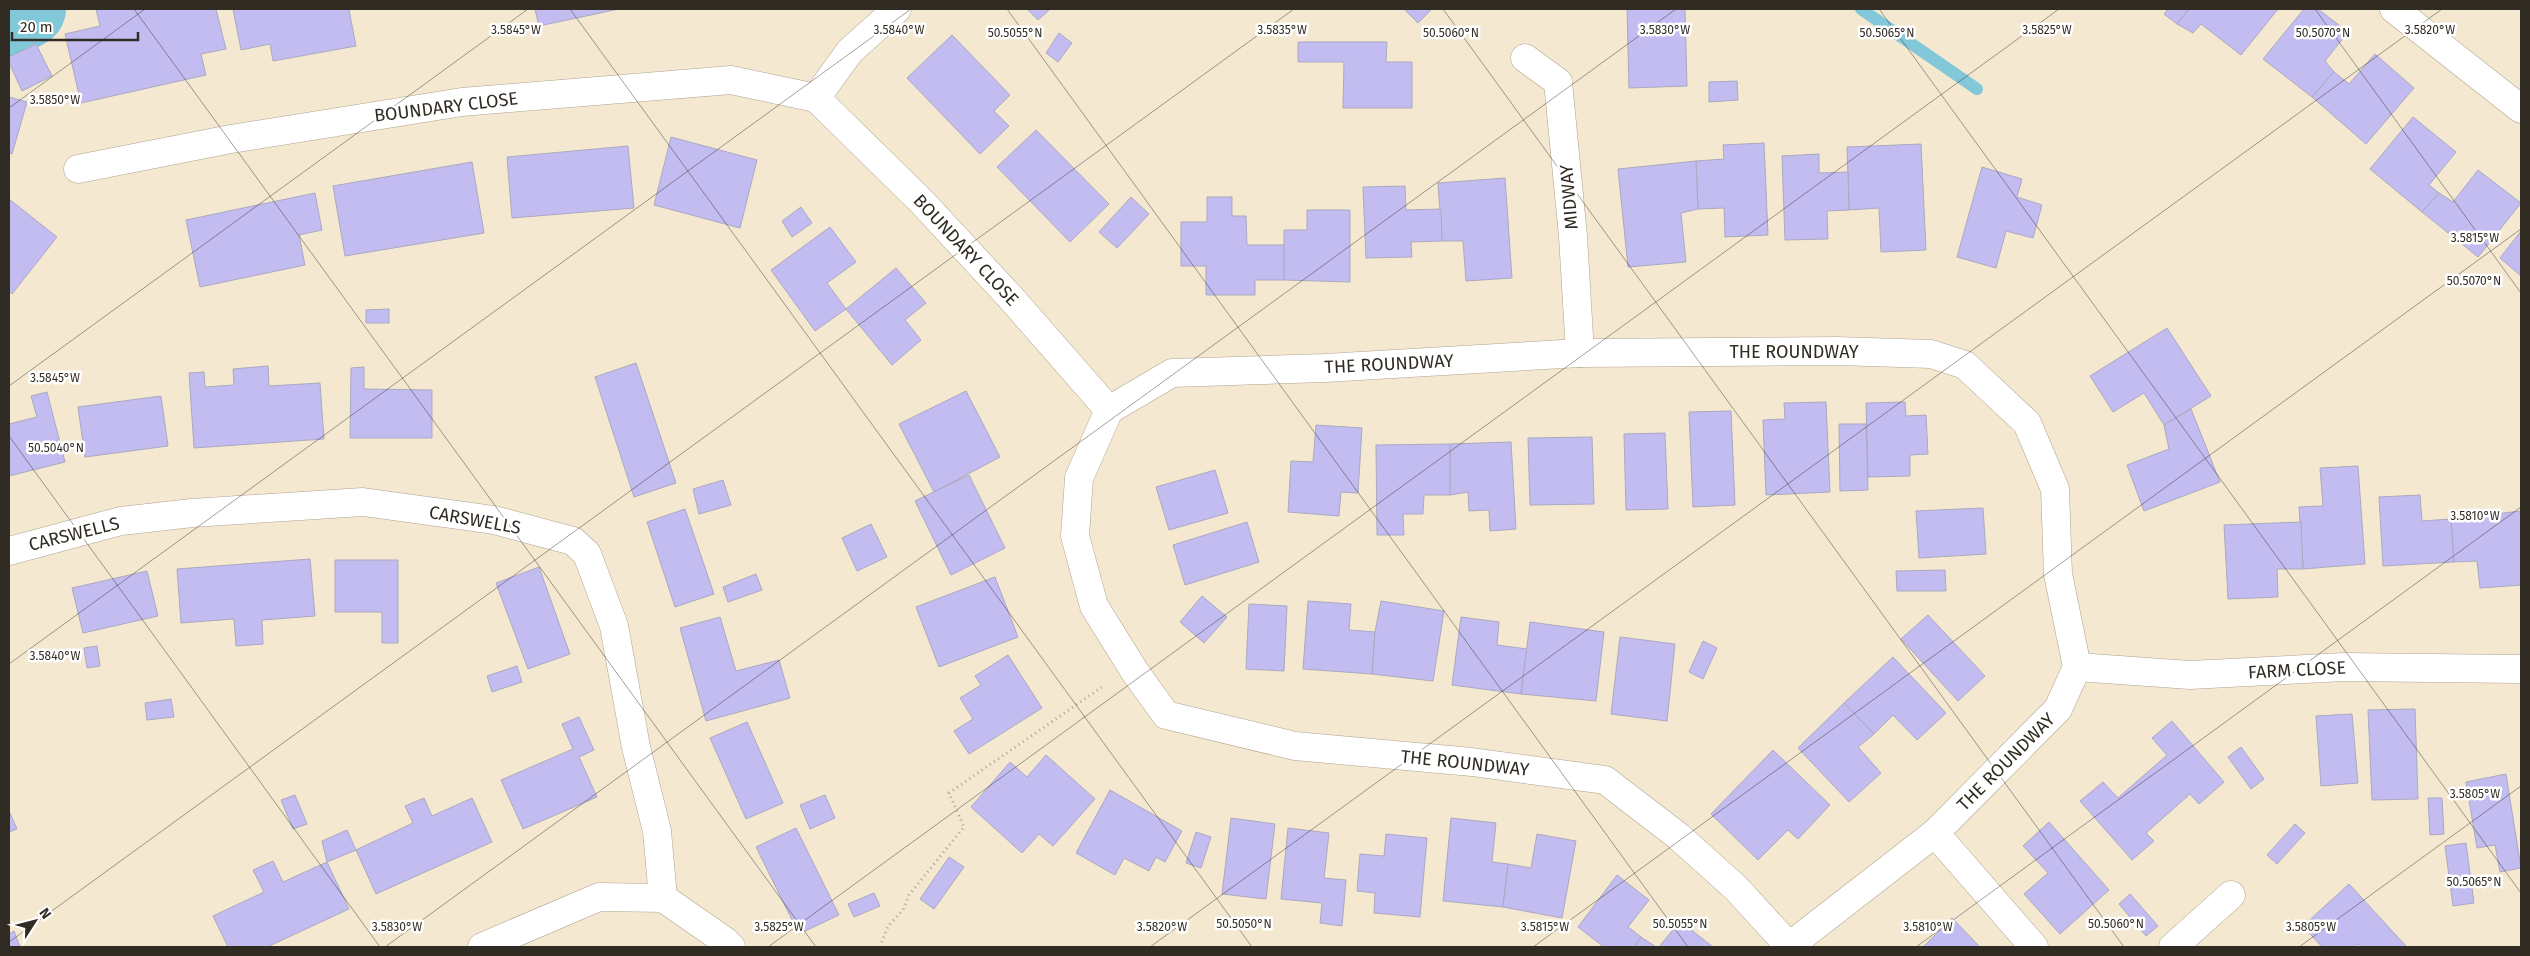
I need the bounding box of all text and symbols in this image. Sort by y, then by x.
scale bar [12,10,139,42]
text: 20 m [20,18,53,36]
text: 3.5845°W [491,23,541,37]
text: 3.5840°W [874,23,925,37]
text: 3.5835°W [1257,23,1307,37]
text: 3.5830°W [1640,23,1690,37]
text: 3.5825°W [2022,23,2072,37]
text: 3.5820°W [2405,23,2455,37]
text: 50.5055°N [988,26,1042,40]
text: 50.5060°N [1423,26,1479,40]
text: 50.5065°N [1859,26,1915,40]
text: 50.5070°N [2296,26,2350,40]
street label: BOUNDARY CLOSE [373,87,519,127]
text: 3.5850°W [30,93,80,107]
street label: MIDWAY [1555,164,1583,230]
street label: BOUNDARY CLOSE [909,190,1023,310]
text: 3.5815°W [2451,231,2499,245]
text: 50.5070°N [2447,274,2501,288]
street label: THE ROUNDWAY [1729,341,1859,363]
street label: THE ROUNDWAY [1324,350,1454,378]
text: 3.5845°W [30,371,80,385]
text: 50.5040°N [28,441,84,455]
street label: CARSWELLS [427,501,523,539]
text: 3.5810°W [2450,509,2500,523]
street label: CARSWELLS [26,512,122,556]
text: 3.5840°W [30,649,81,663]
street label: FARM CLOSE [2247,656,2347,684]
street label: THE ROUNDWAY [1953,708,2060,815]
street label: THE ROUNDWAY [1400,745,1530,781]
text: 3.5805°W [2450,787,2500,801]
text: 50.5065°N [2446,875,2502,889]
north arrow [10,896,60,946]
text: N [36,905,55,922]
text: 50.5050°N [1216,917,1272,931]
text: 50.5055°N [1653,917,1707,931]
text: 50.5060°N [2088,917,2144,931]
text: 3.5830°W [372,920,422,934]
text: 3.5825°W [754,920,804,934]
text: 3.5820°W [1137,920,1187,934]
text: 3.5815°W [1521,920,1569,934]
text: 3.5810°W [1903,920,1953,934]
text: 3.5805°W [2286,920,2336,934]

